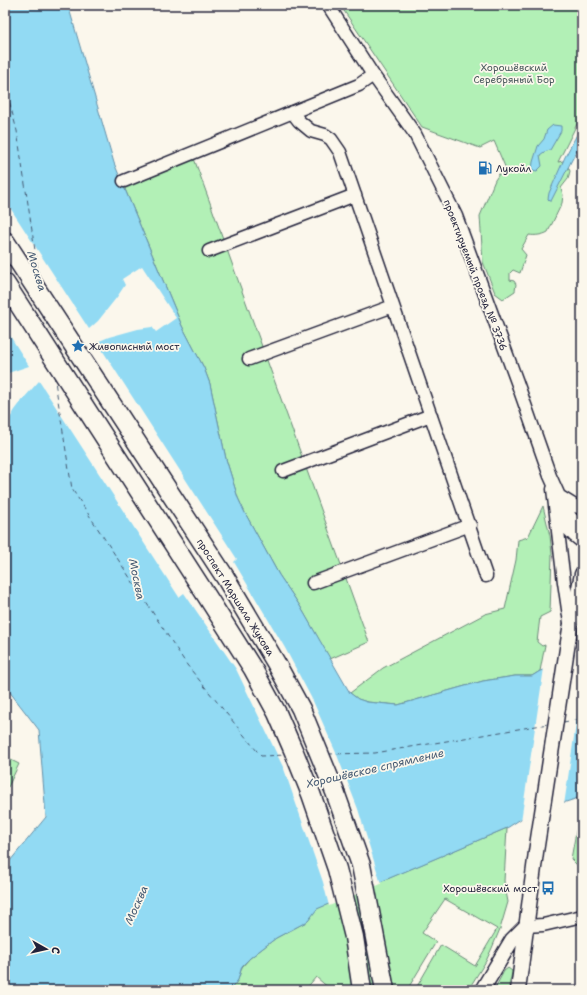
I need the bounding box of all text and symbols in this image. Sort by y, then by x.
park label: Хорошёвский Серебряный Бор [473,61,555,86]
fuel station icon: Лукойл [477,160,493,176]
place label: Лукойл [496,162,532,175]
street label: проектируемый проезд № 3736 [441,198,510,353]
water label: Москва [23,249,50,293]
place icon: Живописный мост [70,338,86,354]
place label: Живописный мост [89,340,180,353]
street label: проспект Маршала Жукова [194,536,278,659]
water label: Москва [125,557,148,601]
water label: Хорошёвское спрямление [304,745,445,792]
bus stop icon: Хорошёвский мост [540,880,556,896]
place label: Хорошёвский мост [443,882,538,895]
water label: Москва [121,883,152,927]
north arrow [26,929,66,969]
text: С [47,946,63,955]

